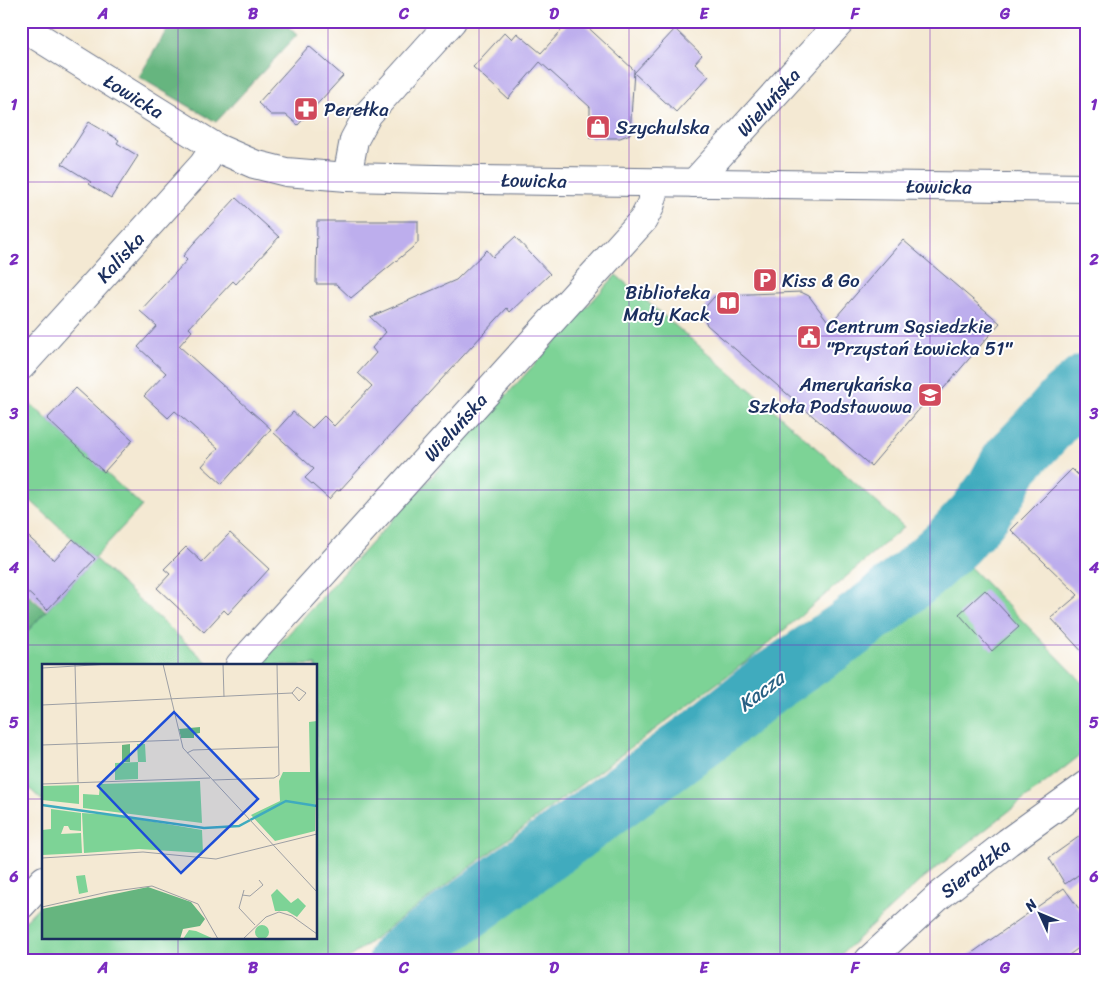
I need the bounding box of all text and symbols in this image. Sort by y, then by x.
text: A [97,0,108,28]
text: B [248,0,259,28]
text: C [398,0,410,28]
text: D [549,0,559,28]
text: E [700,0,710,28]
text: F [850,0,861,28]
text: G [999,0,1011,28]
street label: Wieluńska [728,60,809,145]
street label: Łowicka [97,65,171,128]
text: 1 [11,90,18,119]
text: 1 [1091,90,1098,119]
place label: Perełka [324,93,389,126]
pharmacy icon: Perełka [293,96,319,122]
place label: Szychulska [616,111,710,144]
shop icon: Szychulska [585,114,611,140]
street label: Łowicka [501,163,568,198]
street label: Łowicka [906,169,973,204]
street label: Kaliska [88,224,153,291]
text: 2 [8,245,19,274]
text: 2 [1088,245,1099,274]
place label: Kiss & Go [782,264,860,297]
parking icon: Kiss & Go [752,267,778,293]
place label: Biblioteka Mały Kack [623,276,710,331]
library icon: Biblioteka Mały Kack [715,290,741,316]
place label: Centrum Sąsiedzkie "Przystań Łowicka 51" [826,310,1013,365]
public building icon: Centrum Sąsiedzkie "Przystań Łowicka 51" [796,324,822,350]
place label: Amerykańska Szkoła Podstawowa [748,368,912,423]
school or university icon: Amerykańska Szkoła Podstawowa [917,382,943,408]
street label: Wieluńska [415,385,496,470]
text: 3 [9,399,19,428]
text: 3 [1089,399,1099,428]
text: 4 [8,553,19,582]
text: 4 [1088,553,1099,582]
water label: Kacza [730,660,795,721]
inset map [42,664,318,938]
text: 5 [9,708,19,737]
text: 5 [1089,708,1099,737]
street label: Sieradzka [932,830,1019,907]
text: 6 [8,862,19,891]
text: 6 [1088,862,1099,891]
north arrow [1016,888,1066,938]
text: N [1018,893,1044,918]
text: A [97,953,108,981]
text: B [248,953,259,981]
text: C [398,953,410,981]
text: D [549,953,559,981]
text: E [700,953,710,981]
text: F [850,953,861,981]
text: G [999,953,1011,981]

